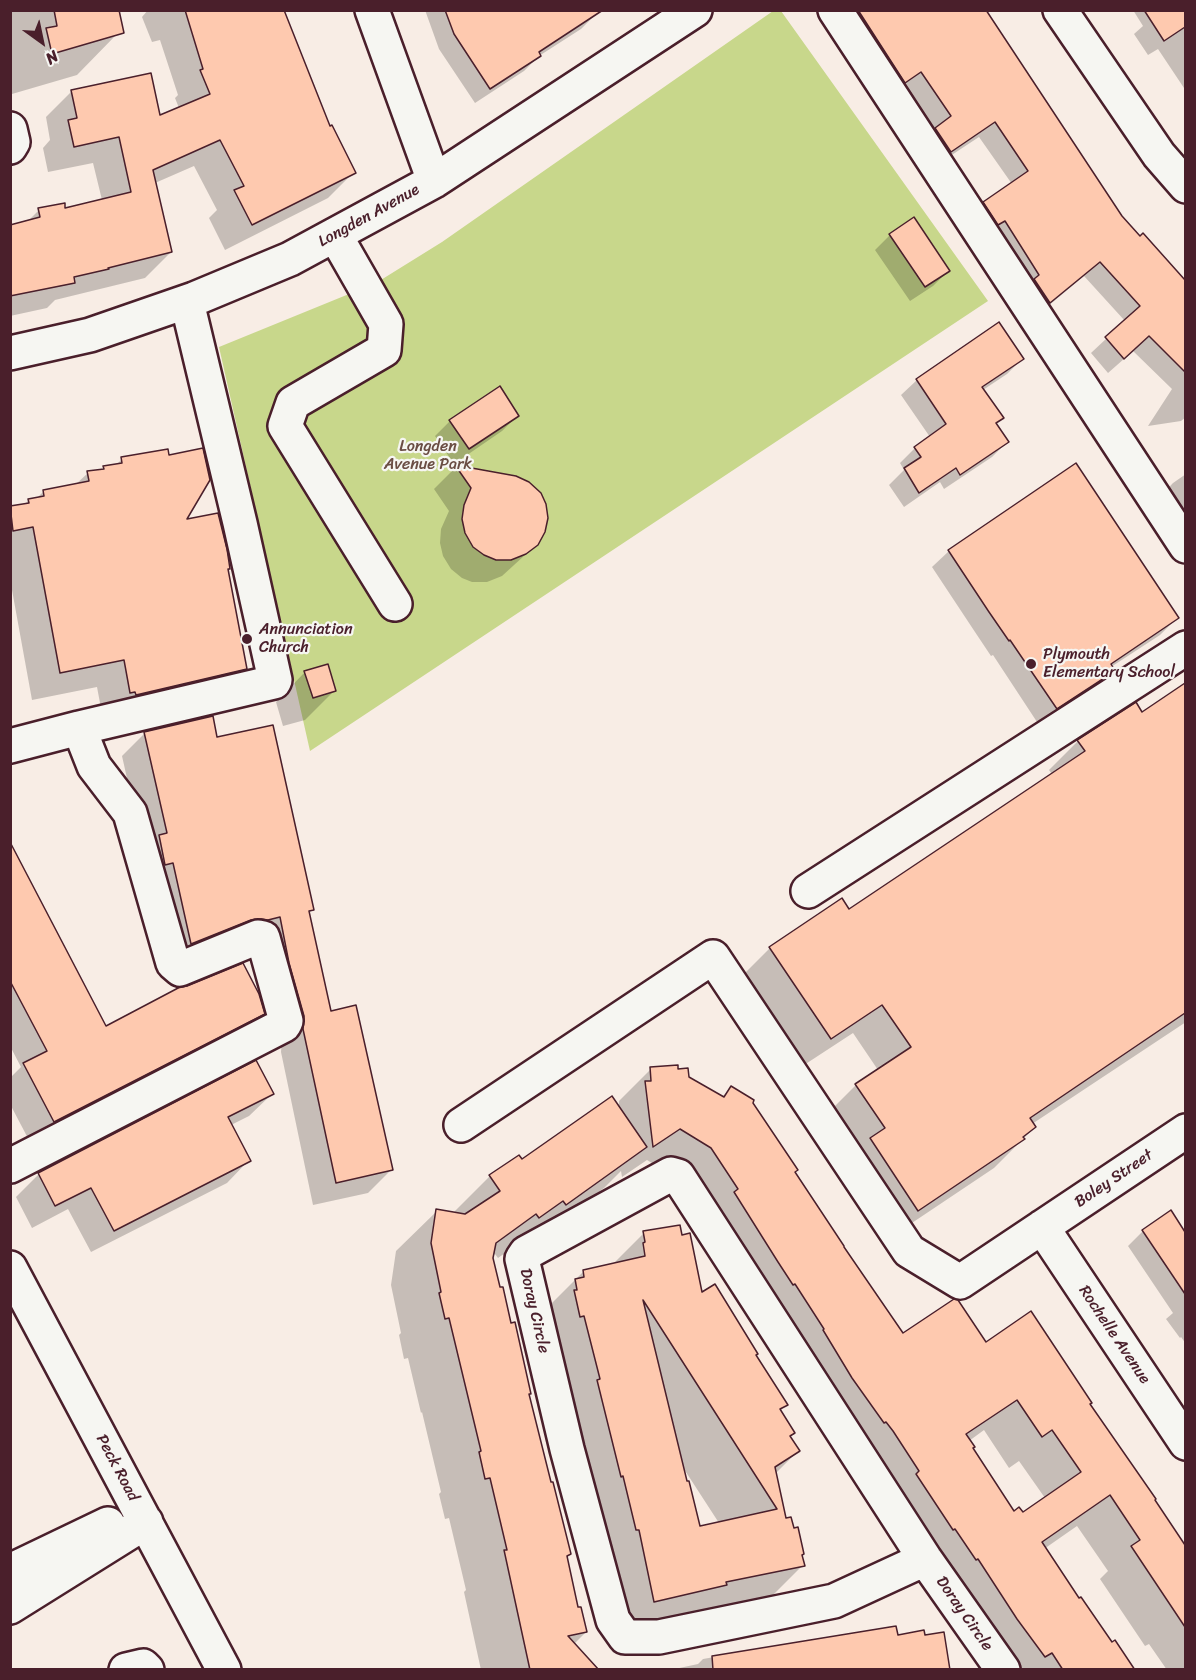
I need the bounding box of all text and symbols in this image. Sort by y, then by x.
north arrow [12,12,72,72]
text: N [40,42,65,73]
street label: Longden Avenue [315,180,423,252]
park label: Longden Avenue Park [384,437,472,475]
place label: Annunciation Church [259,620,353,658]
marker: Annunciation Church [240,632,254,646]
place label: Plymouth Elementary School [1043,645,1175,683]
marker: Plymouth Elementary School [1024,657,1038,671]
street label: Boley Street [1071,1146,1157,1212]
street label: Doray Circle [515,1267,553,1355]
street label: Rochelle Avenue [1074,1282,1154,1388]
street label: Peck Road [91,1431,143,1505]
street label: Doray Circle [931,1573,997,1655]

